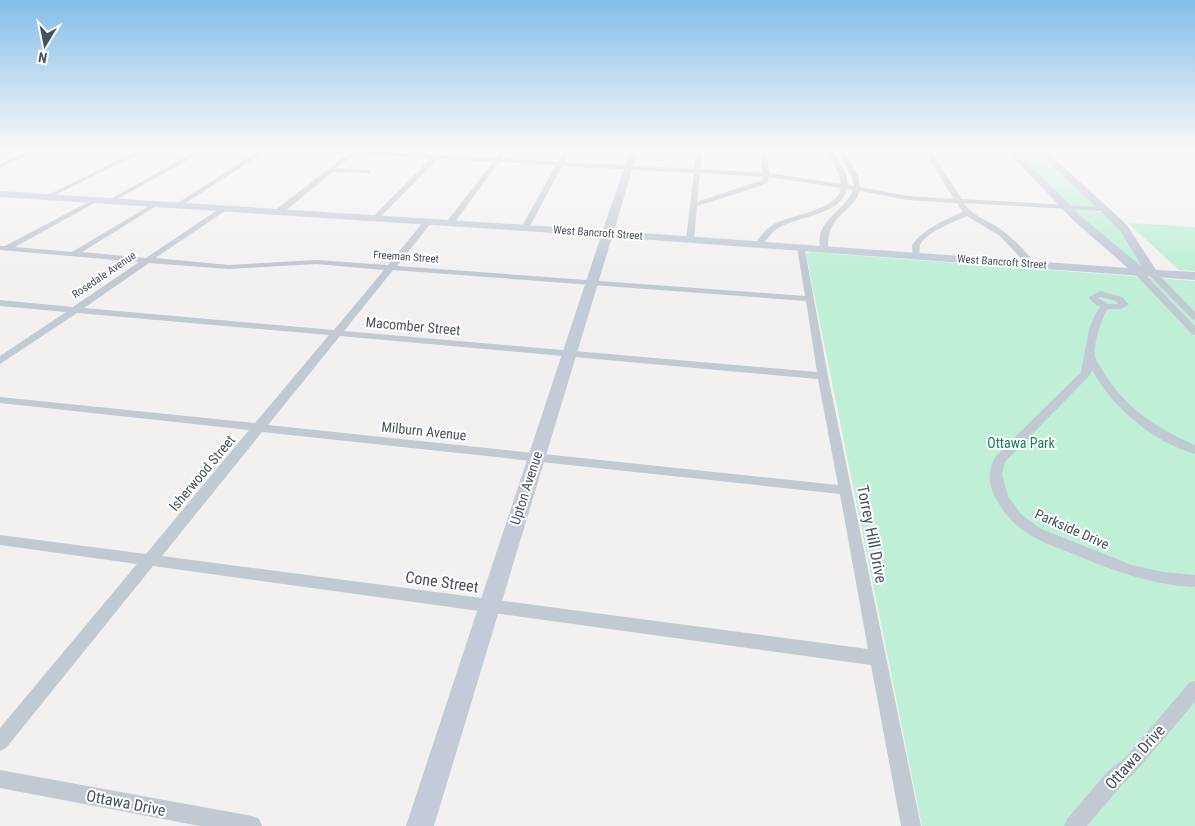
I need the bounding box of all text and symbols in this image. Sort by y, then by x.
north arrow [20,20,70,70]
text: N [37,49,48,66]
street label: West Bancroft Street [553,223,643,243]
street label: Freeman Street [373,248,439,266]
street label: Rosedale Avenue [70,249,138,301]
street label: West Bancroft Street [957,252,1047,272]
street label: Macomber Street [365,314,461,338]
street label: Milburn Avenue [381,419,468,443]
street label: Isherwood Street [166,432,238,514]
park label: Ottawa Park [987,435,1055,451]
street label: Upton Avenue [507,449,545,527]
street label: Torrey Hill Drive [853,483,891,585]
street label: Parkside Drive [1033,506,1112,553]
street label: Cone Street [404,567,480,597]
street label: Ottawa Drive [1101,721,1169,793]
street label: Ottawa Drive [85,786,167,820]

